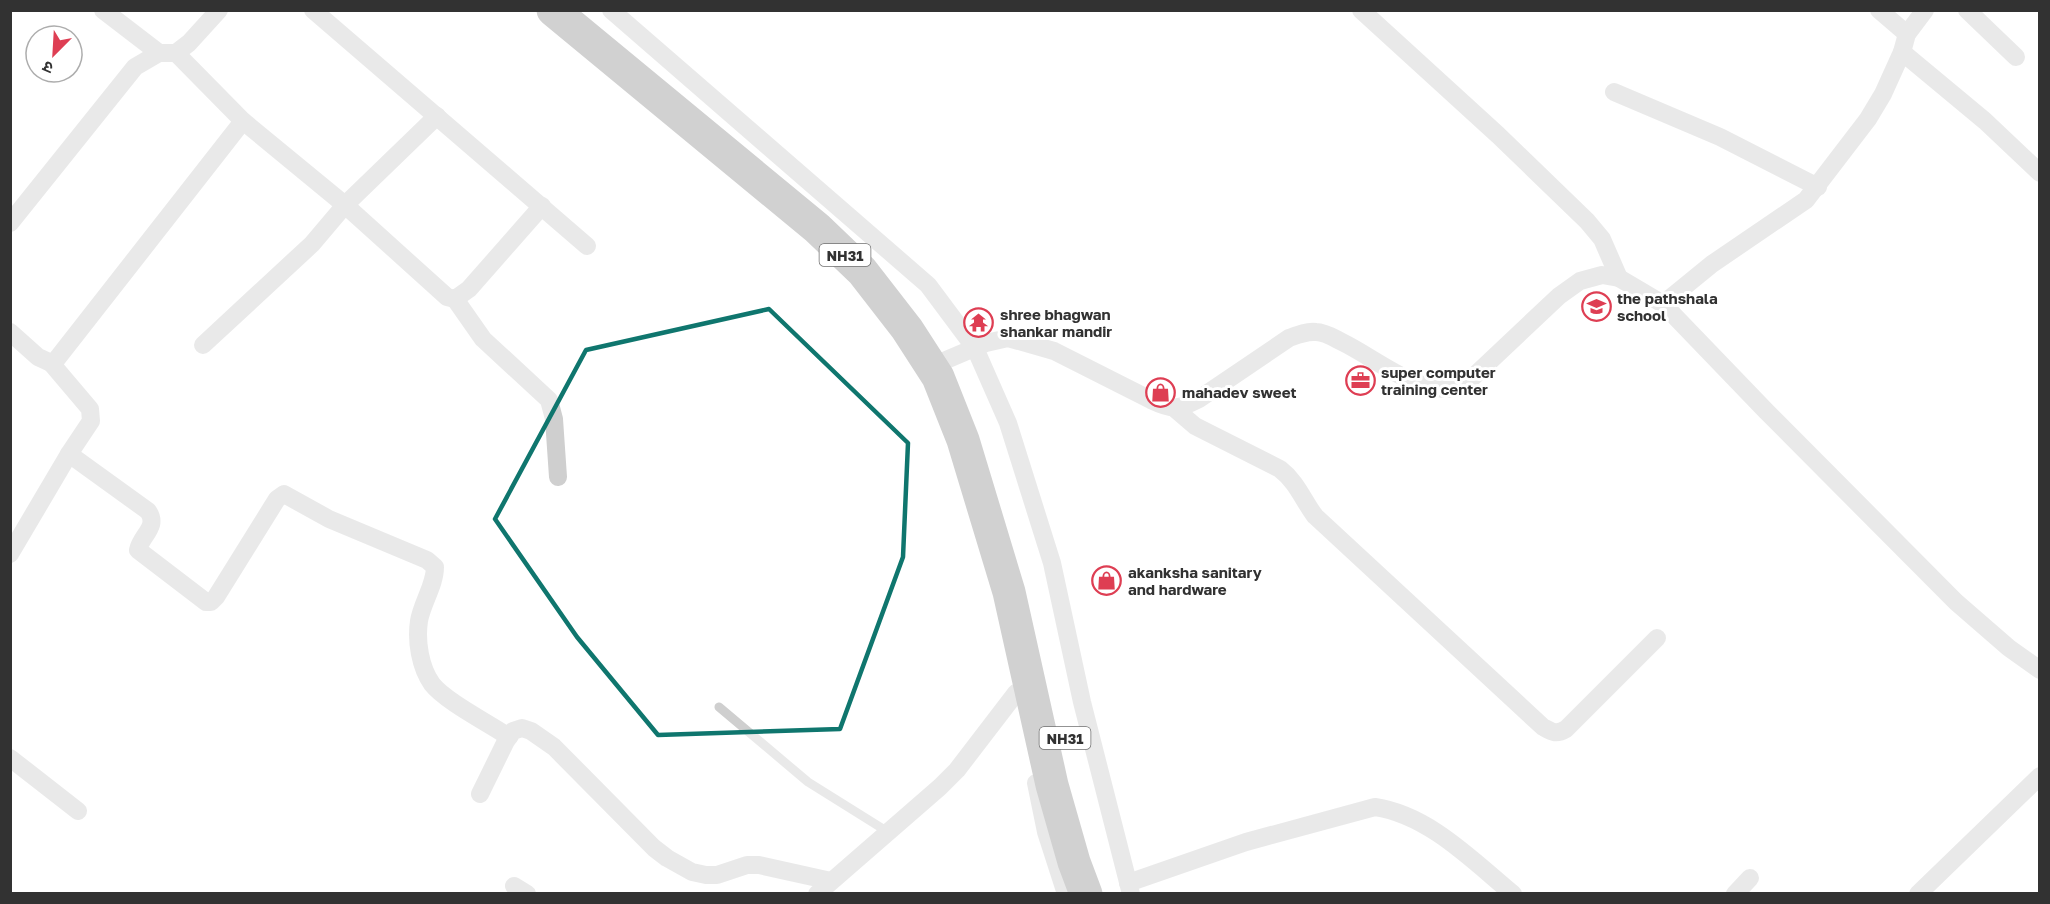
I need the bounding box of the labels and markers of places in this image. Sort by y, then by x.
place label: the pathshala school [1617,289,1718,324]
school or university icon: the pathshala school [1580,291,1612,323]
place label: shree bhagwan shankar mandir [1000,305,1112,340]
temple icon: shree bhagwan shankar mandir [963,307,995,339]
place label: super computer training center [1381,363,1496,398]
office icon: super computer training center [1344,365,1376,397]
shop icon: mahadev sweet [1145,376,1177,408]
place label: mahadev sweet [1182,383,1296,401]
place label: akanksha sanitary and hardware [1128,563,1262,598]
shop icon: akanksha sanitary and hardware [1091,565,1123,597]

